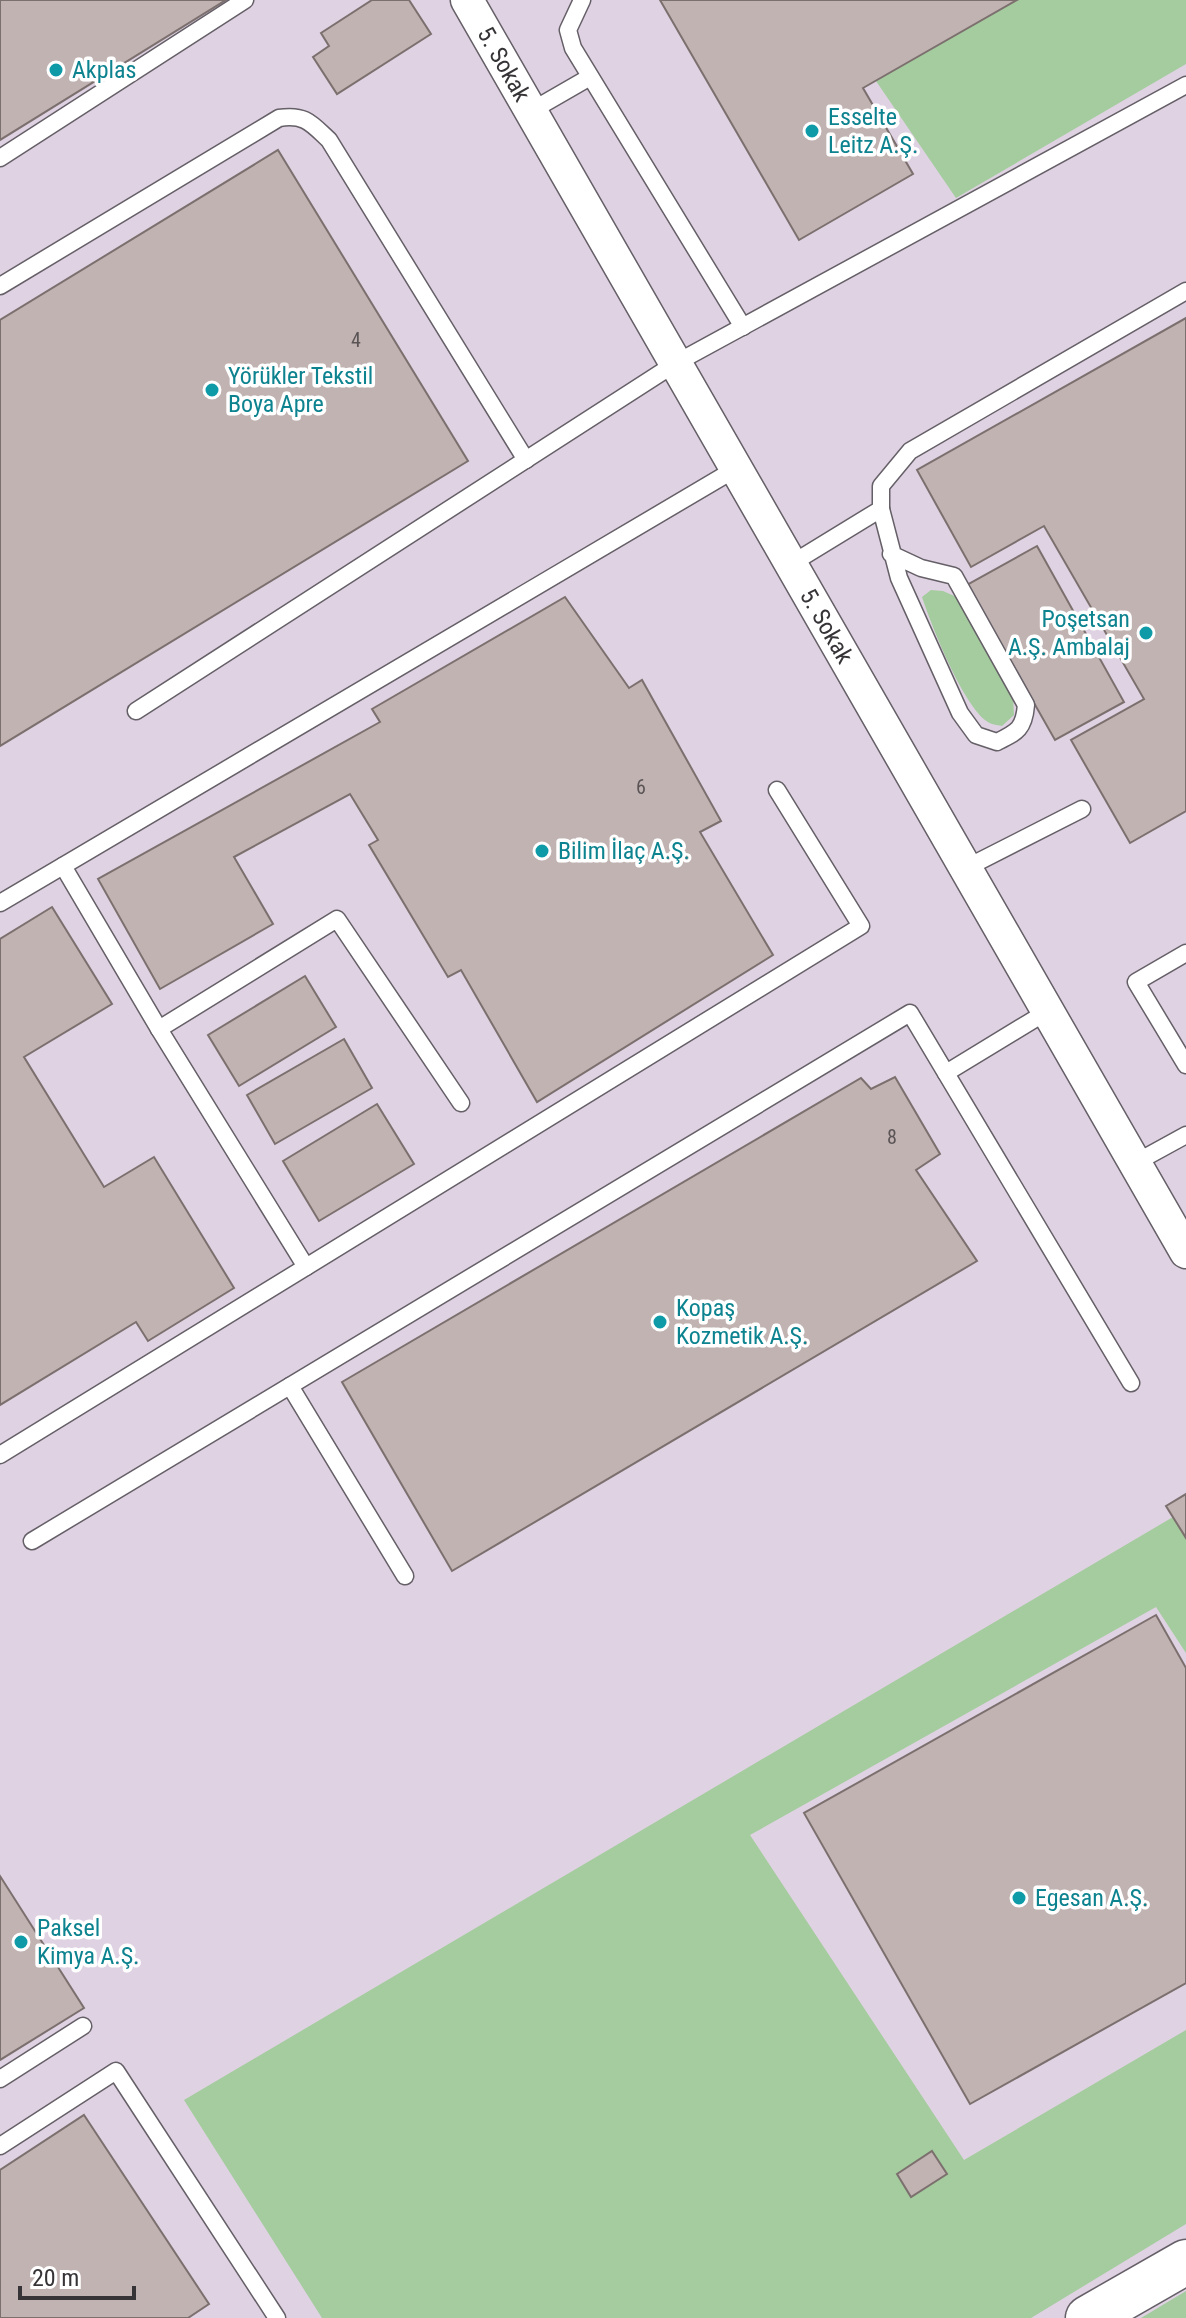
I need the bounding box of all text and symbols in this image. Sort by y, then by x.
street label: 5. Sokak [471,22,536,107]
place label: Akplas [72,56,136,84]
marker: Akplas [47,61,65,79]
place label: Esselte Leitz A.Ş. [828,103,918,159]
marker: Esselte Leitz A.Ş. [803,122,821,140]
house number: 4 [351,328,361,352]
place label: Yörükler Tekstil Boya Apre [228,362,373,418]
marker: Yörükler Tekstil Boya Apre [203,381,221,399]
street label: 5. Sokak [794,584,859,668]
place label: Poşetsan A.Ş. Ambalaj [1008,605,1130,661]
marker: Poşetsan A.Ş. Ambalaj [1137,624,1155,642]
house number: 6 [636,775,646,799]
place label: Bilim İlaç A.Ş. [558,837,690,865]
marker: Bilim İlaç A.Ş. [533,842,551,860]
house number: 8 [887,1125,897,1149]
place label: Kopaş Kozmetik A.Ş. [676,1294,808,1350]
marker: Kopaş Kozmetik A.Ş. [651,1313,669,1331]
place label: Egesan A.Ş. [1035,1884,1148,1912]
marker: Egesan A.Ş. [1010,1889,1028,1907]
place label: Paksel Kimya A.Ş. [37,1914,139,1970]
marker: Paksel Kimya A.Ş. [12,1933,30,1951]
scale bar [20,2250,134,2300]
text: 20 m [32,2264,79,2292]

